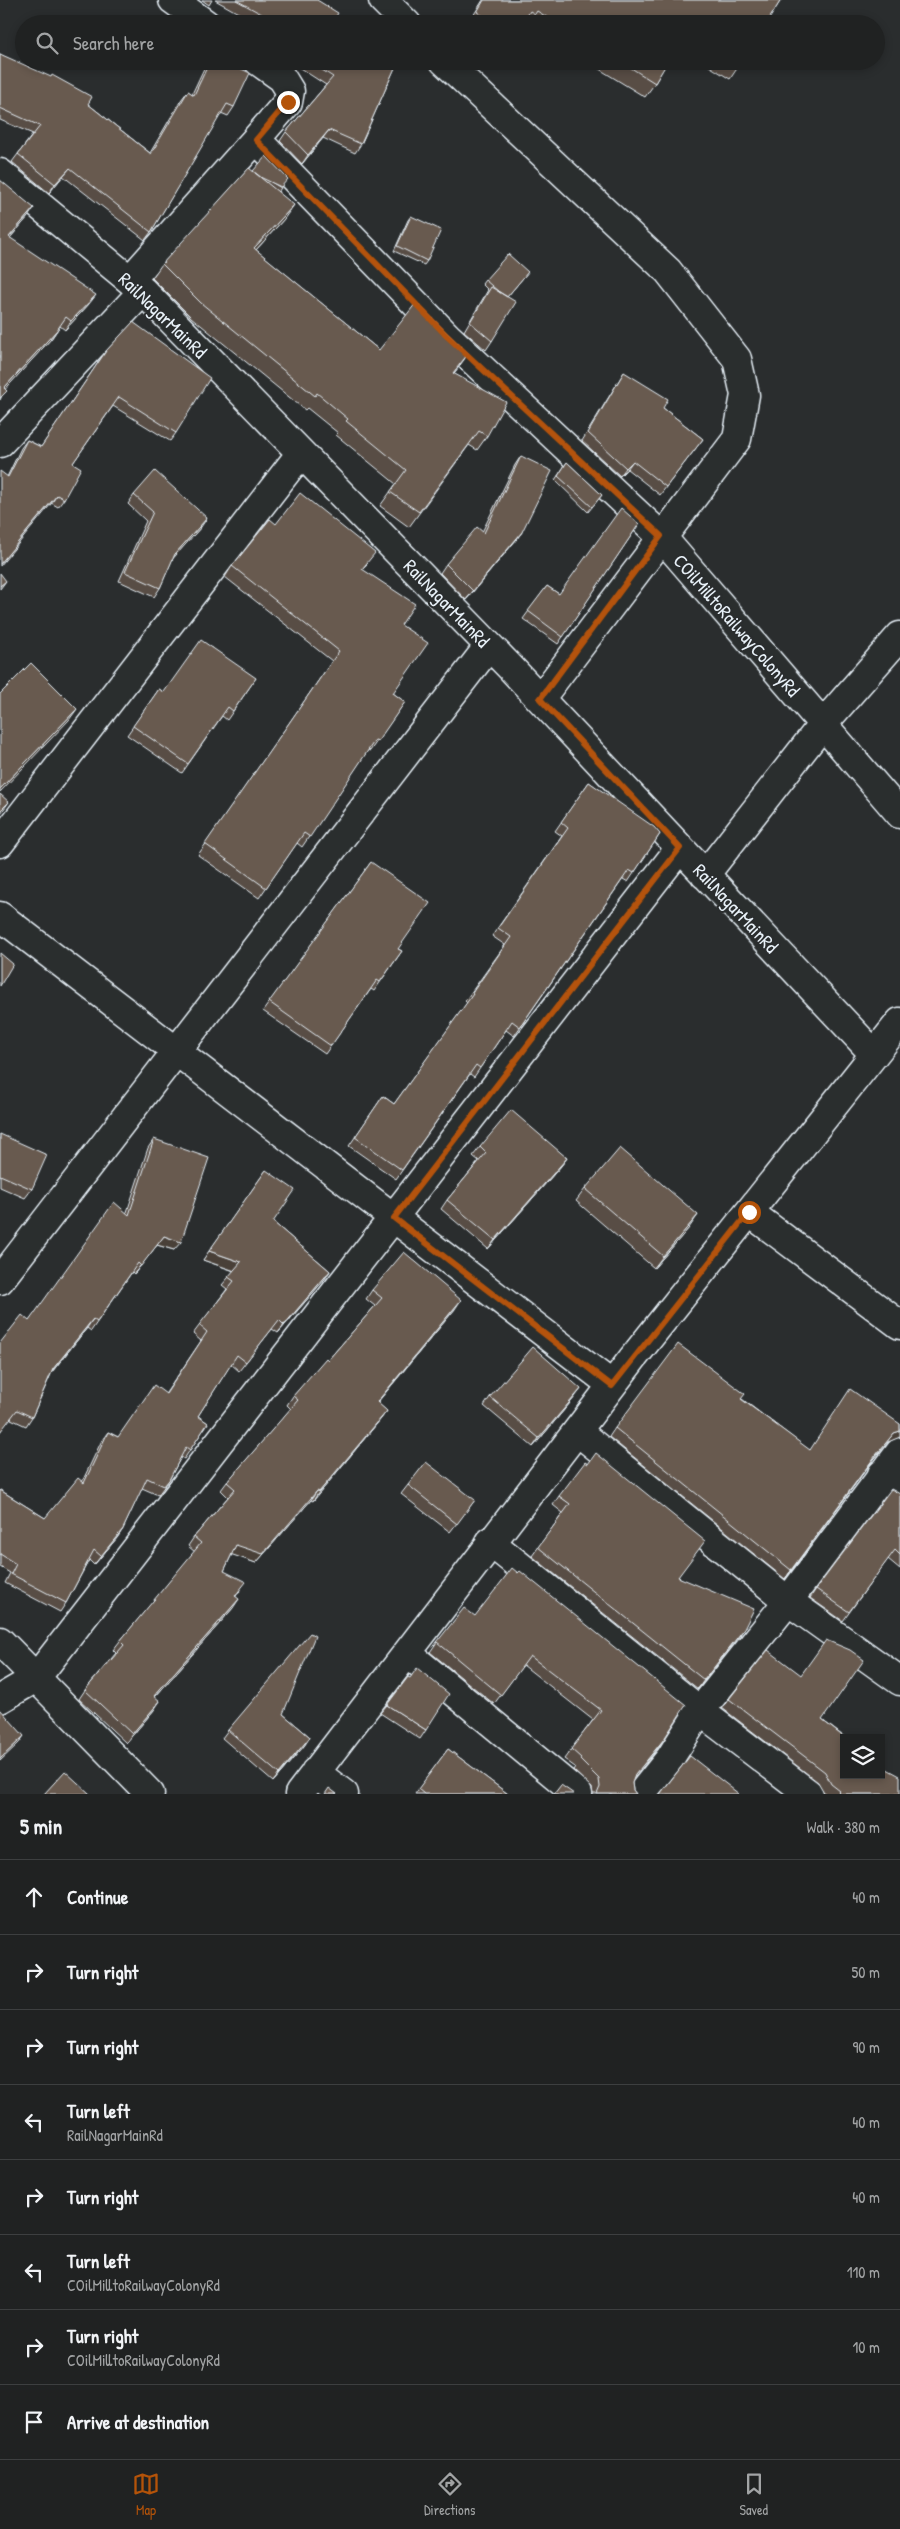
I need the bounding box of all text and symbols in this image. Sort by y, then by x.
search box [15,15,885,70]
icon: search [33,29,61,57]
text: Search here [73,30,154,56]
route end [277,91,300,114]
street label: RailNagarMainRd [113,266,213,364]
street label: COilMilltoRailwayColonyRd [668,548,807,702]
street label: RailNagarMainRd [398,553,496,653]
street label: RailNagarMainRd [688,858,785,959]
route start [738,1201,761,1224]
map controls [840,1734,885,1779]
button: layers [840,1734,885,1779]
text: 5 min [20,1812,62,1841]
text: Walk · 380 m [807,1816,880,1838]
icon: ahead [20,1883,48,1911]
text: Continue [67,1884,128,1910]
text: 40 m [852,1886,880,1908]
icon: right [20,1958,48,1986]
text: Turn right [67,1959,138,1985]
text: 50 m [852,1961,880,1983]
icon: right [20,2033,48,2061]
text: Turn right [67,2034,138,2060]
text: 90 m [852,2036,880,2058]
text: Turn left [67,2098,130,2124]
icon: left [20,2108,48,2136]
text: 40 m [852,2111,880,2133]
text: RailNagarMainRd [67,2124,163,2146]
icon: right [20,2183,48,2211]
text: Turn right [67,2184,138,2210]
text: 40 m [852,2186,880,2208]
text: Turn left [67,2248,130,2274]
icon: left [20,2258,48,2286]
text: 110 m [847,2261,880,2283]
text: COilMilltoRailwayColonyRd [67,2274,220,2296]
text: Turn right [67,2323,138,2349]
icon: right [20,2333,48,2361]
text: 10 m [852,2336,880,2358]
text: COilMilltoRailwayColonyRd [67,2349,220,2371]
icon: arrive [20,2408,48,2436]
text: Arrive at destination [67,2409,209,2435]
tab: Map [132,2470,160,2519]
tab: Directions [424,2470,475,2519]
tab: Saved [739,2470,768,2519]

